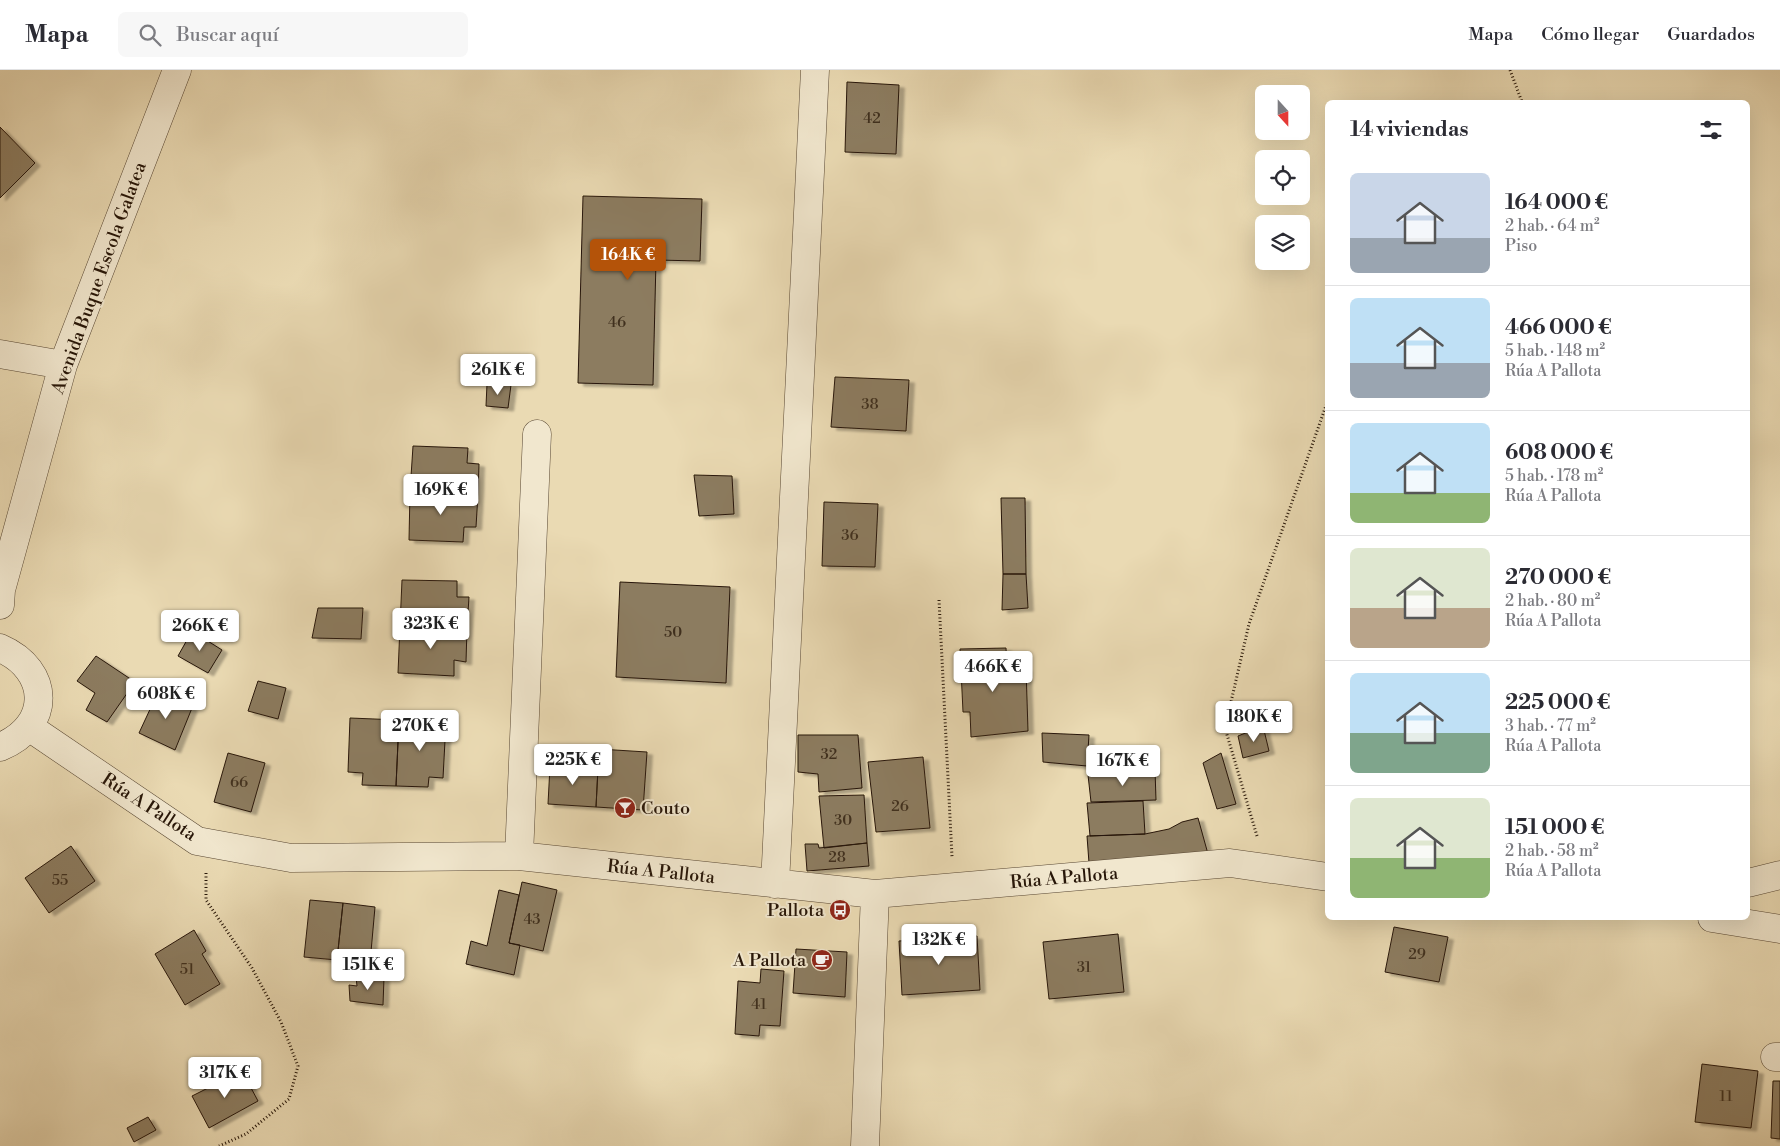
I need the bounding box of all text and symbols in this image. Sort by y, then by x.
search box [118,12,468,57]
text: Mapa [25,20,88,50]
icon: search [136,21,164,49]
text: Buscar aquí [176,23,279,47]
text: Mapa [1469,23,1513,46]
text: Cómo llegar [1541,23,1639,46]
text: Guardados [1667,23,1755,46]
north arrow [1255,85,1310,140]
map controls [1255,85,1310,270]
house number: 42 [863,109,881,128]
icon: filters [1697,116,1725,144]
text: 14 viviendas [1350,117,1468,143]
button: locate [1255,150,1310,205]
street label: Avenida Buque Escola Galatea [46,158,152,398]
text: 164 000 € [1505,190,1608,216]
icon: home [1390,193,1450,253]
button: layers [1255,215,1310,270]
text: 2 hab. · 64 m² [1505,216,1599,236]
text: Piso [1505,236,1537,256]
pin: 164K € [587,238,669,281]
text: 164K € [601,245,655,265]
house number: 46 [608,313,626,332]
text: 466 000 € [1505,315,1612,341]
icon: home [1390,318,1450,378]
text: 5 hab. · 148 m² [1505,341,1605,361]
pin: 261K € [457,354,539,396]
text: 261K € [471,360,525,380]
text: Rúa A Pallota [1505,361,1601,381]
house number: 38 [861,395,879,414]
text: 608 000 € [1505,440,1613,466]
icon: home [1390,443,1450,503]
text: 5 hab. · 178 m² [1505,466,1603,486]
pin: 169K € [400,474,482,516]
text: 169K € [414,480,468,500]
text: Rúa A Pallota [1505,486,1601,506]
house number: 36 [841,526,859,545]
text: 270 000 € [1505,565,1611,591]
icon: home [1390,568,1450,628]
text: 2 hab. · 80 m² [1505,591,1600,611]
pin: 323K € [390,608,472,650]
pin: 266K € [159,610,241,652]
text: Rúa A Pallota [1505,611,1601,631]
text: 323K € [403,614,459,634]
text: 266K € [172,616,228,636]
house number: 50 [664,623,682,642]
pin: 466K € [952,650,1034,693]
text: 466K € [965,657,1021,677]
pin: 608K € [125,678,207,720]
text: 608K € [137,684,195,704]
text: 225 000 € [1505,690,1610,716]
icon: home [1390,693,1450,753]
pin: 180K € [1213,700,1295,743]
text: 180K € [1226,707,1282,727]
pin: 270K € [379,710,461,752]
text: 270K € [392,716,448,736]
text: 3 hab. · 77 m² [1505,716,1596,736]
text: Rúa A Pallota [1505,736,1601,756]
pin: 225K € [532,744,614,786]
pin: 167K € [1082,744,1164,787]
house number: 32 [821,745,837,764]
text: 225K € [545,750,601,770]
text: 167K € [1097,751,1149,771]
street label: Rúa A Pallota [97,768,201,847]
house number: 66 [230,773,248,792]
bar icon: Couto [613,796,637,820]
place label: Couto [641,797,690,820]
house number: 26 [891,797,909,816]
house number: 30 [834,811,852,830]
text: 151 000 € [1505,815,1604,841]
icon: home [1390,818,1450,878]
text: 2 hab. · 58 m² [1505,841,1599,861]
house number: 28 [828,848,846,867]
street label: Rúa A Pallota [606,855,717,889]
text: Rúa A Pallota [1505,861,1601,881]
street label: Rúa A Pallota [1009,862,1120,894]
house number: 55 [52,871,68,890]
bus stop icon: Pallota [828,898,852,922]
place label: Pallota [767,899,825,922]
house number: 43 [523,910,541,929]
pin: 132K € [898,924,980,966]
text: 132K € [912,930,966,950]
house number: 29 [1408,945,1426,964]
pin: 151K € [327,948,409,991]
cafe icon: A Pallota [810,948,834,972]
place label: A Pallota [732,949,807,972]
text: 151K € [342,955,394,975]
house number: 31 [1077,958,1092,977]
house number: 51 [180,960,195,979]
house number: 41 [751,995,767,1014]
pin: 317K € [184,1056,266,1099]
text: 317K € [199,1063,251,1083]
house number: 11 [1719,1087,1733,1106]

